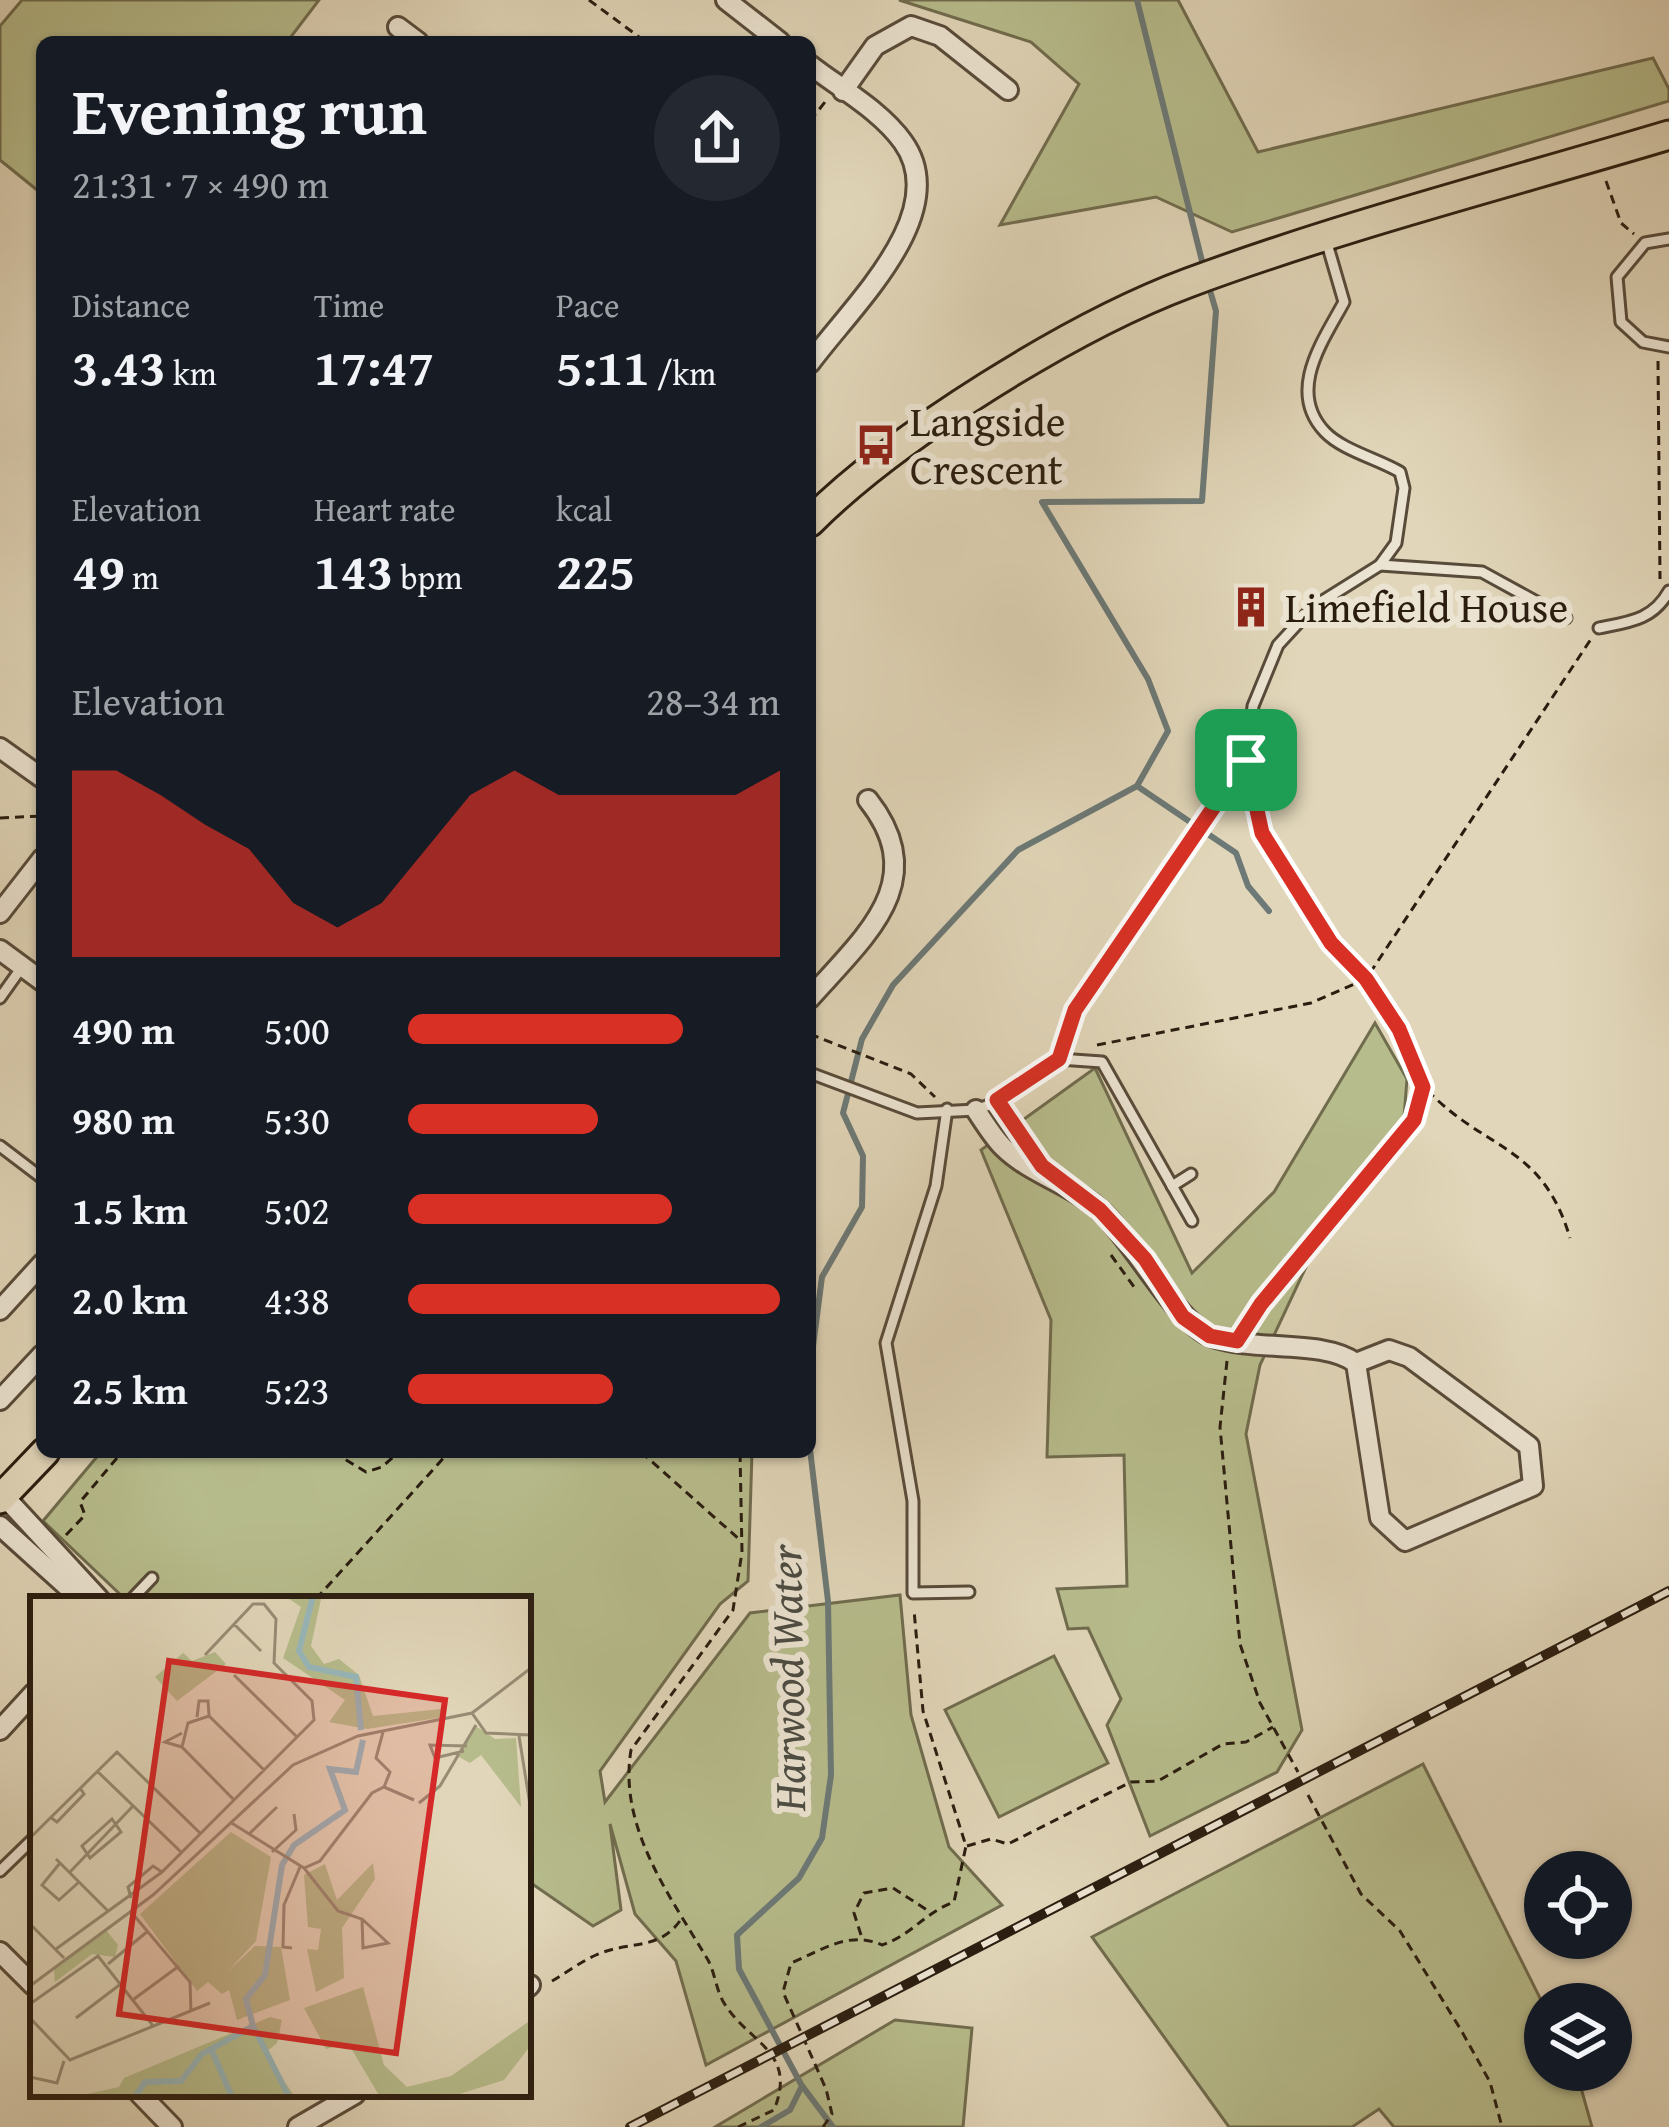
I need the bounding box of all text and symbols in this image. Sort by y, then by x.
text: Evening run [72,61,427,158]
button: share [654,75,780,201]
text: 21:31 · 7 × 490 m [72,155,329,212]
text: Distance [72,281,190,329]
text: Time [314,281,384,329]
text: Pace [556,281,619,329]
text: 3.43 [72,329,166,404]
text: 17:47 [314,329,434,404]
text: 5:11 [556,329,650,404]
text: km [166,349,217,397]
text: /km [650,349,716,397]
place label: Langside Crescent [910,390,1065,499]
bus stop icon: Langside Crescent [853,422,899,468]
text: Elevation [72,485,201,533]
text: Heart rate [314,485,456,533]
text: kcal [556,485,612,533]
text: 49 [72,533,125,608]
text: 143 [314,533,393,608]
text: 225 [556,533,635,608]
text: m [125,553,159,601]
text: bpm [393,553,462,601]
place label: Limefield House [1285,576,1568,637]
building icon: Limefield House [1228,584,1274,630]
text: Elevation [72,672,225,729]
text: 28–34 m [646,672,780,729]
pin [1195,709,1297,811]
icon: arrive [1213,727,1279,793]
text: 490 m [72,1001,175,1058]
text: 5:00 [264,1001,330,1058]
text: 980 m [72,1091,175,1148]
text: 5:30 [264,1091,330,1148]
text: 1.5 km [72,1181,188,1238]
text: 5:02 [264,1181,330,1238]
text: 2.0 km [72,1271,188,1328]
text: 4:38 [264,1271,330,1328]
text: 2.5 km [72,1361,188,1418]
text: 5:23 [264,1361,330,1418]
water label: Harwood Water [752,1543,821,1813]
inset map [30,1596,531,2097]
map controls [1524,1851,1632,2091]
button: locate [1524,1851,1632,1959]
button: layers [1524,1983,1632,2091]

